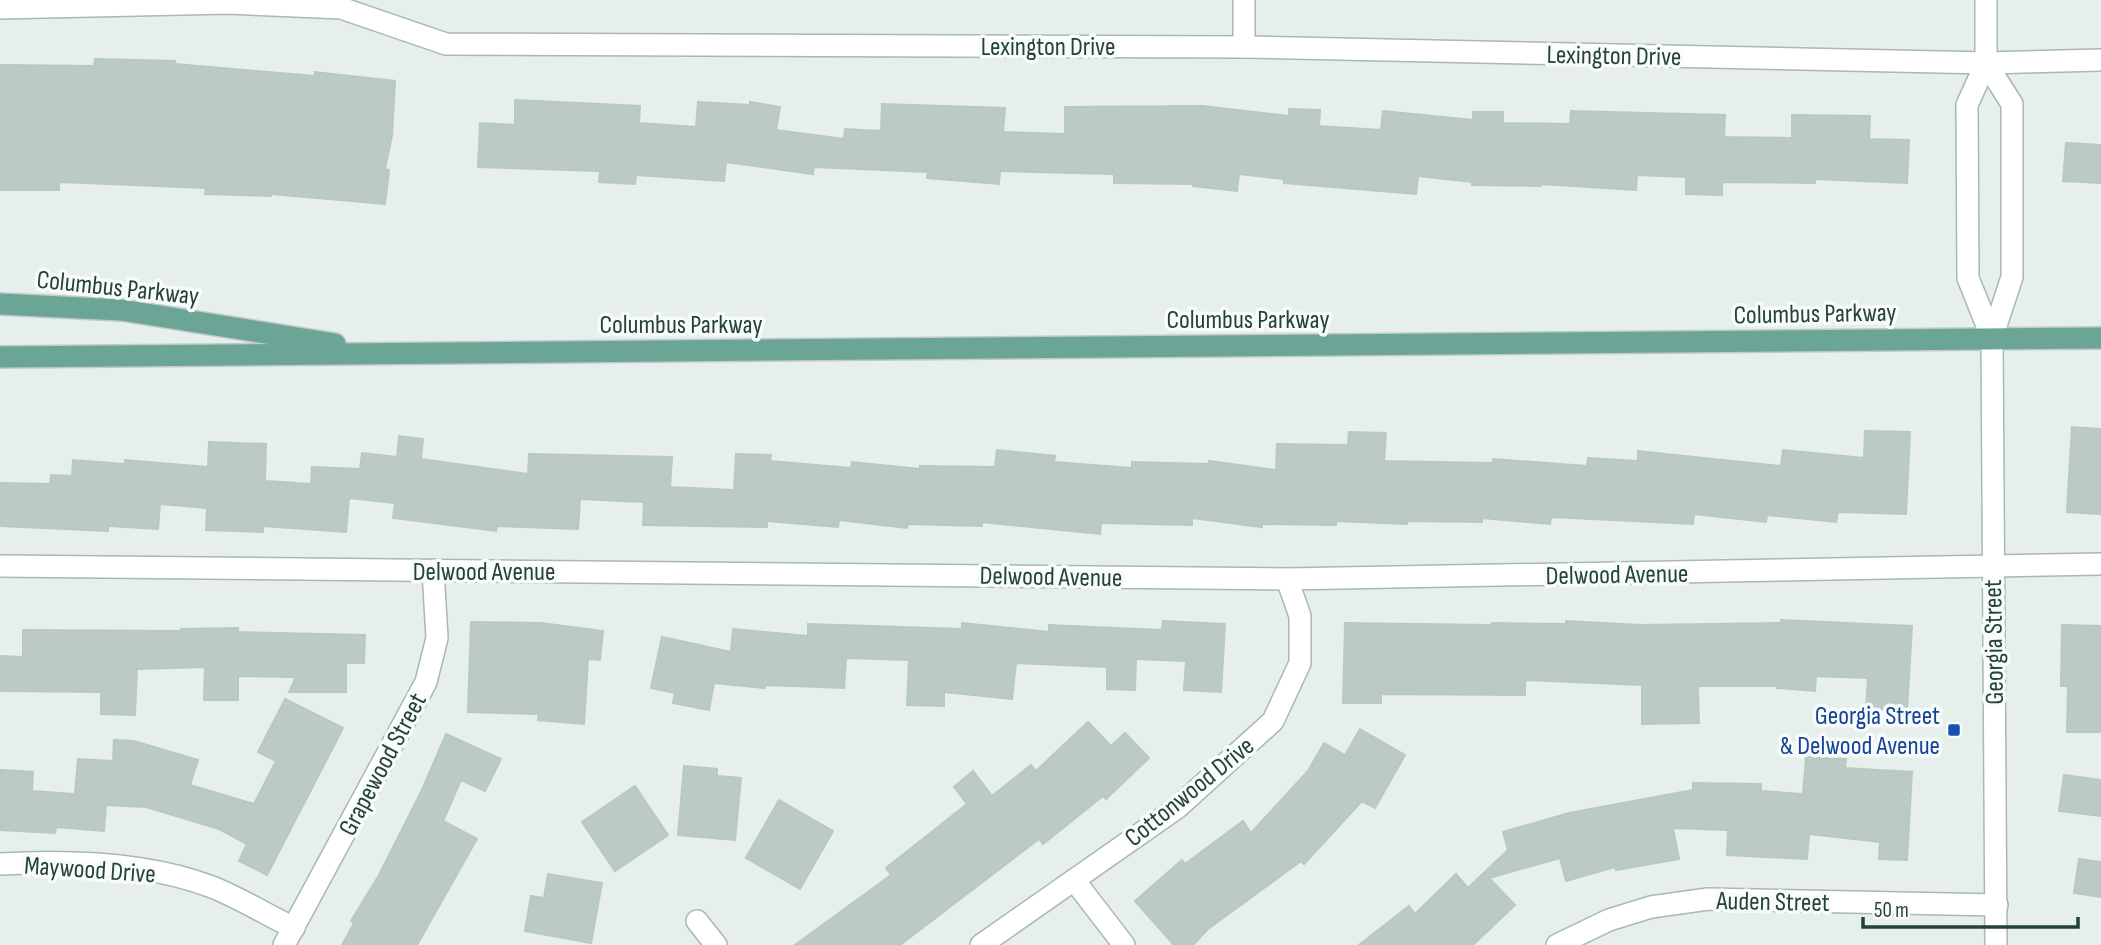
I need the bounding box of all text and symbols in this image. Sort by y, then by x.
street label: Lexington Drive [981,32,1115,63]
street label: Lexington Drive [1546,40,1682,73]
street label: Columbus Parkway [35,265,200,312]
street label: Columbus Parkway [1733,298,1897,331]
street label: Columbus Parkway [1167,305,1329,336]
street label: Columbus Parkway [600,310,762,341]
street label: Delwood Avenue [413,557,555,588]
street label: Delwood Avenue [1545,559,1689,592]
street label: Delwood Avenue [979,561,1123,594]
street label: Georgia Street [1978,579,2011,705]
street label: Grapewood Street [333,688,434,841]
place label: Georgia Street & Delwood Avenue [1780,701,1940,762]
marker: Georgia Street & Delwood Avenue [1946,722,1962,738]
street label: Cottonwood Drive [1119,731,1261,854]
street label: Maywood Drive [23,850,157,891]
street label: Auden Street [1715,886,1830,919]
scale bar [1863,886,2078,930]
text: 50 m [1874,898,1909,923]

